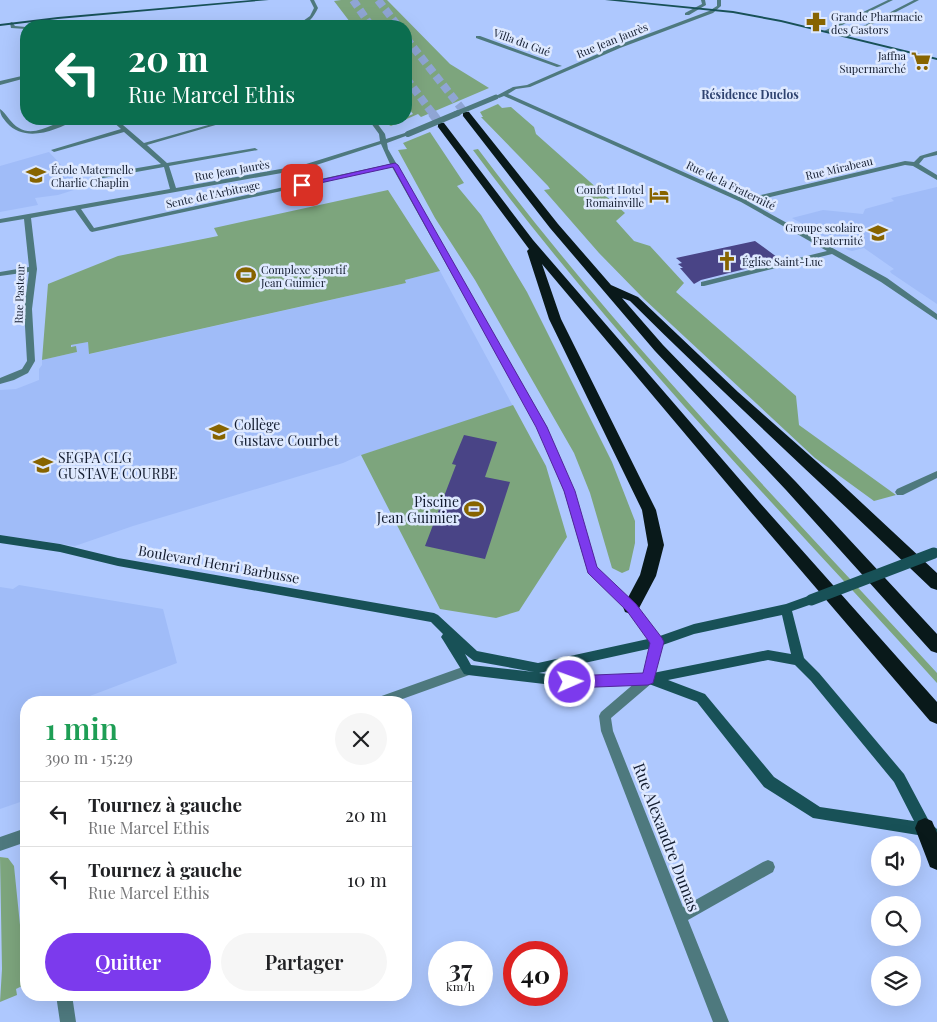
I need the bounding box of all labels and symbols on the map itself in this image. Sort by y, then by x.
place label: Grande Pharmacie des Castors [831,9,923,37]
pharmacy icon: Grande Pharmacie des Castors [805,11,827,33]
street label: Rue Jean Jaurès [574,19,650,61]
street label: Villa du Gué [491,24,553,59]
place label: Jaffna Supermarché [840,48,907,76]
supermarket icon: Jaffna Supermarché [910,50,932,72]
district label: Résidence Duclos [701,86,799,102]
street label: Rue Mirabeau [804,153,875,183]
street label: Rue Jean Jaurès [193,156,271,184]
street label: Rue de la Fraternité [684,157,779,213]
place label: École Maternelle Charlie Chaplin [51,162,134,190]
school or university icon: École Maternelle Charlie Chaplin [25,164,47,186]
pin [281,164,323,206]
street label: Sente de l'Arbitrage [165,177,262,211]
place label: Confort Hotel Romainville [576,182,644,210]
hotel icon: Confort Hotel Romainville [648,184,670,206]
place label: Groupe scolaire Fraternité [785,220,863,248]
school or university icon: Groupe scolaire Fraternité [867,222,889,244]
church icon: Église Saint-Luc [716,250,738,272]
place label: Église Saint-Luc [742,254,823,269]
place label: Complexe sportif Jean Guimier [260,262,347,290]
street label: Rue Pasteur [10,264,28,324]
sports icon: Complexe sportif Jean Guimier [235,264,257,286]
place label: Collège Gustave Courbet [234,415,340,450]
school or university icon: Collège Gustave Courbet [208,421,230,443]
place label: SEGPA CLG GUSTAVE COURBE [58,448,178,483]
school or university icon: SEGPA CLG GUSTAVE COURBE [32,454,54,476]
place label: Piscine Jean Guimier [376,492,460,527]
sports icon: Piscine Jean Guimier [463,498,485,520]
street label: Boulevard Henri Barbusse [137,540,301,588]
position arrow [543,655,595,707]
street label: Rue Alexandre Dumas [629,760,705,914]
speed limit sign: 40 [503,941,568,1006]

